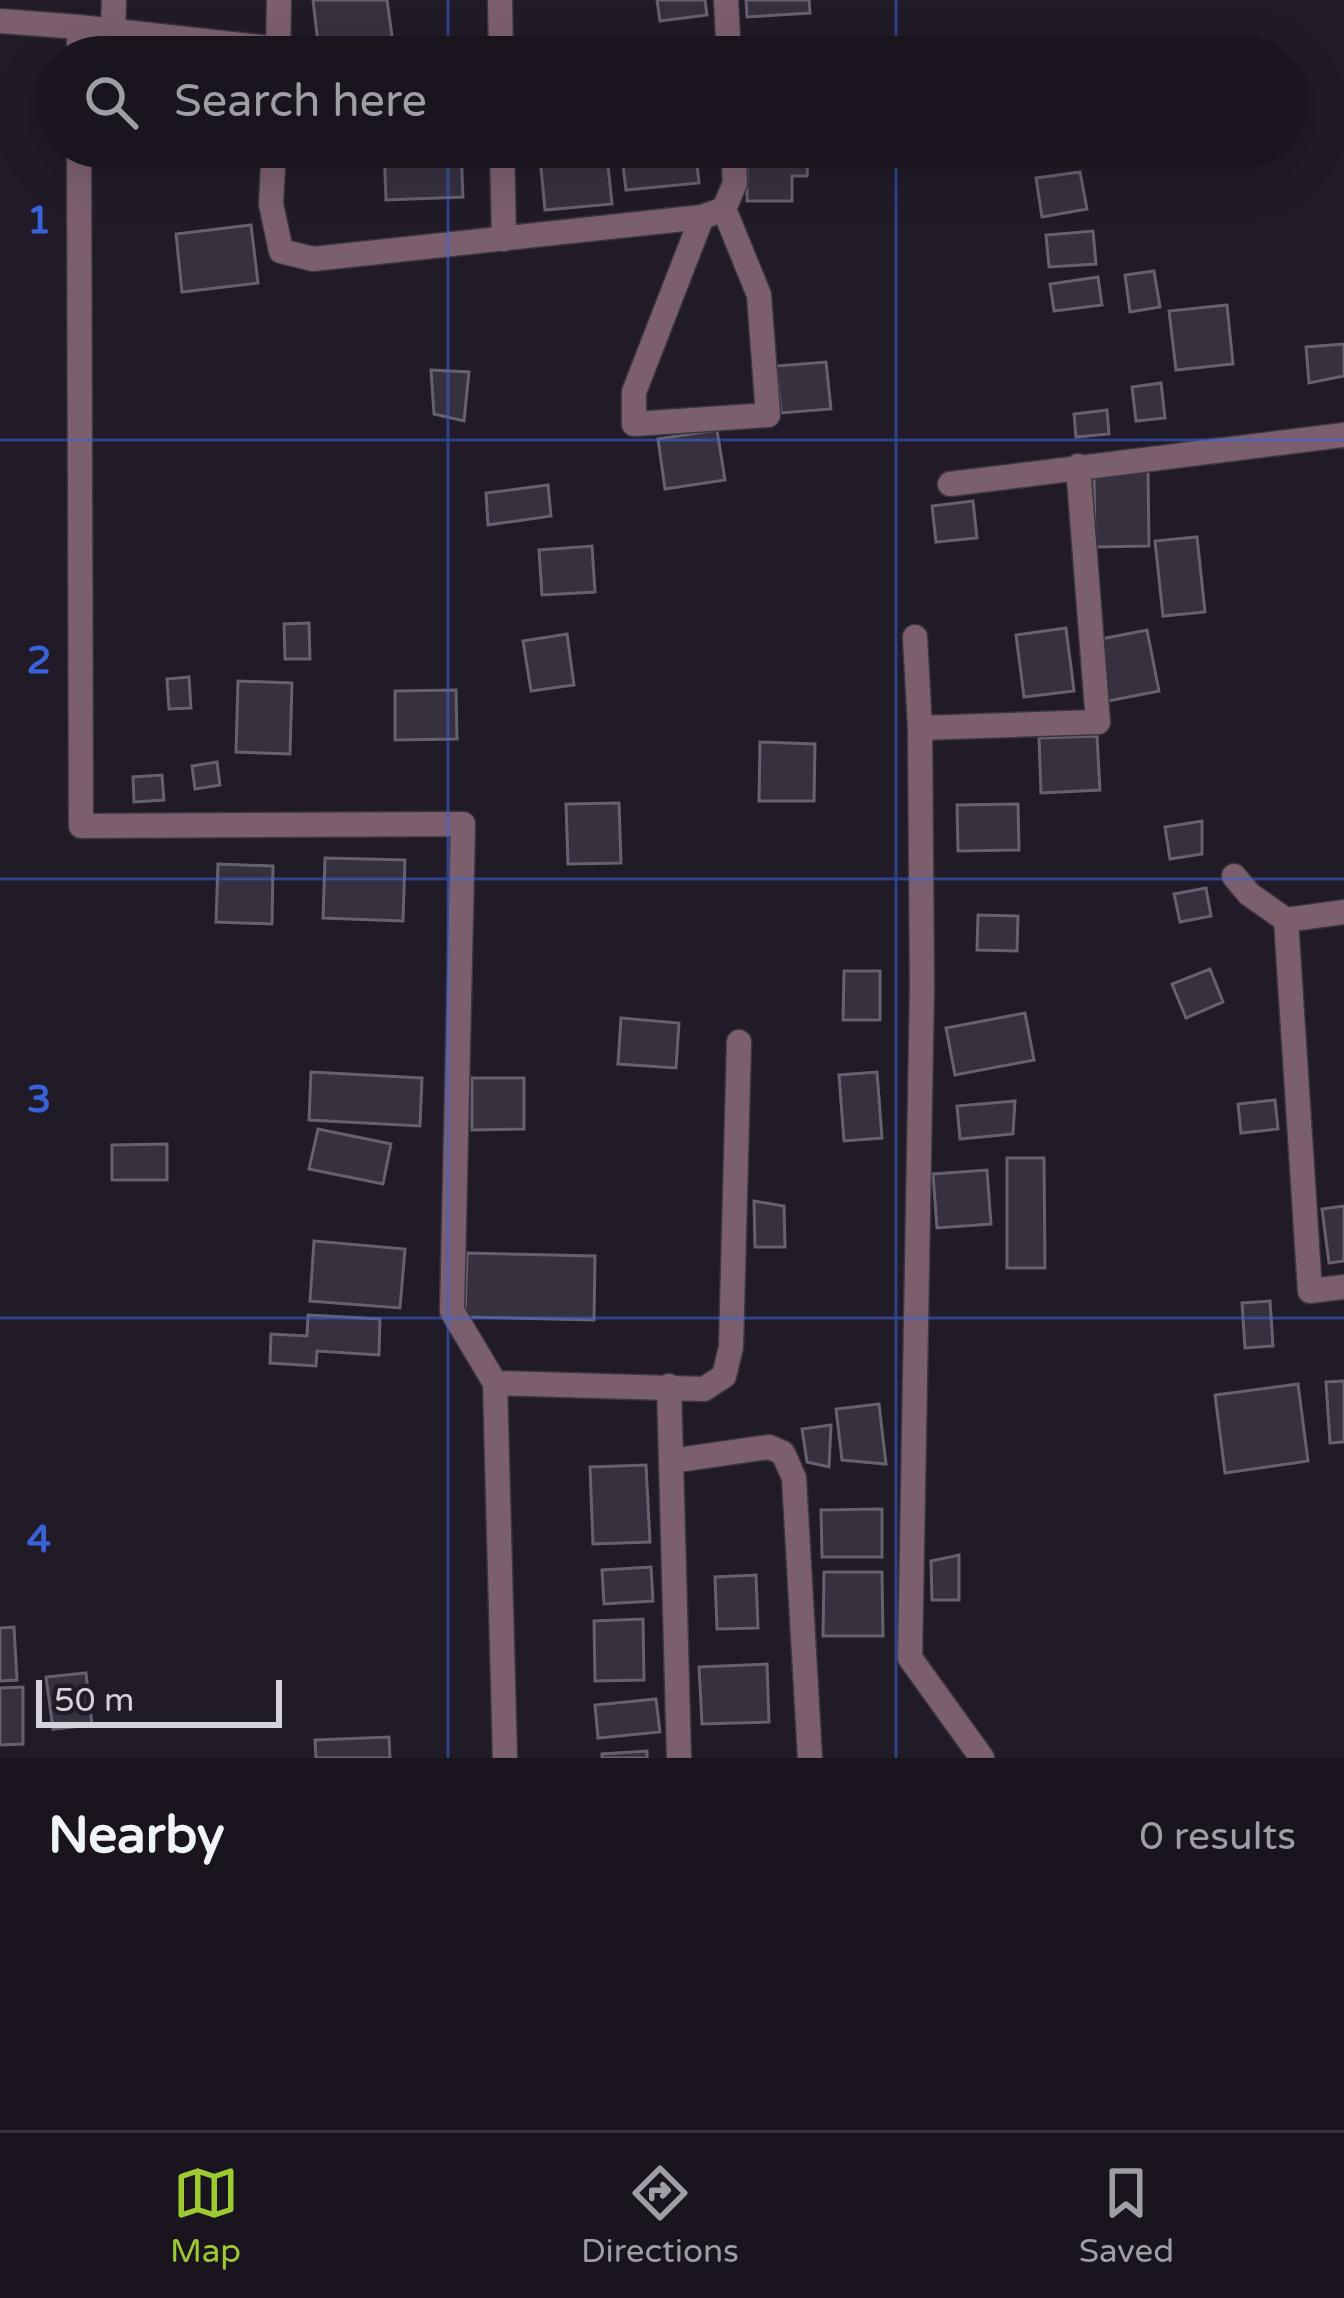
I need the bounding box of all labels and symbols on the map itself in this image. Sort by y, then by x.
text: 1 [27,197,51,244]
text: 2 [27,637,51,684]
text: 3 [27,1076,51,1123]
text: 4 [27,1516,51,1563]
scale bar [36,1674,282,1727]

